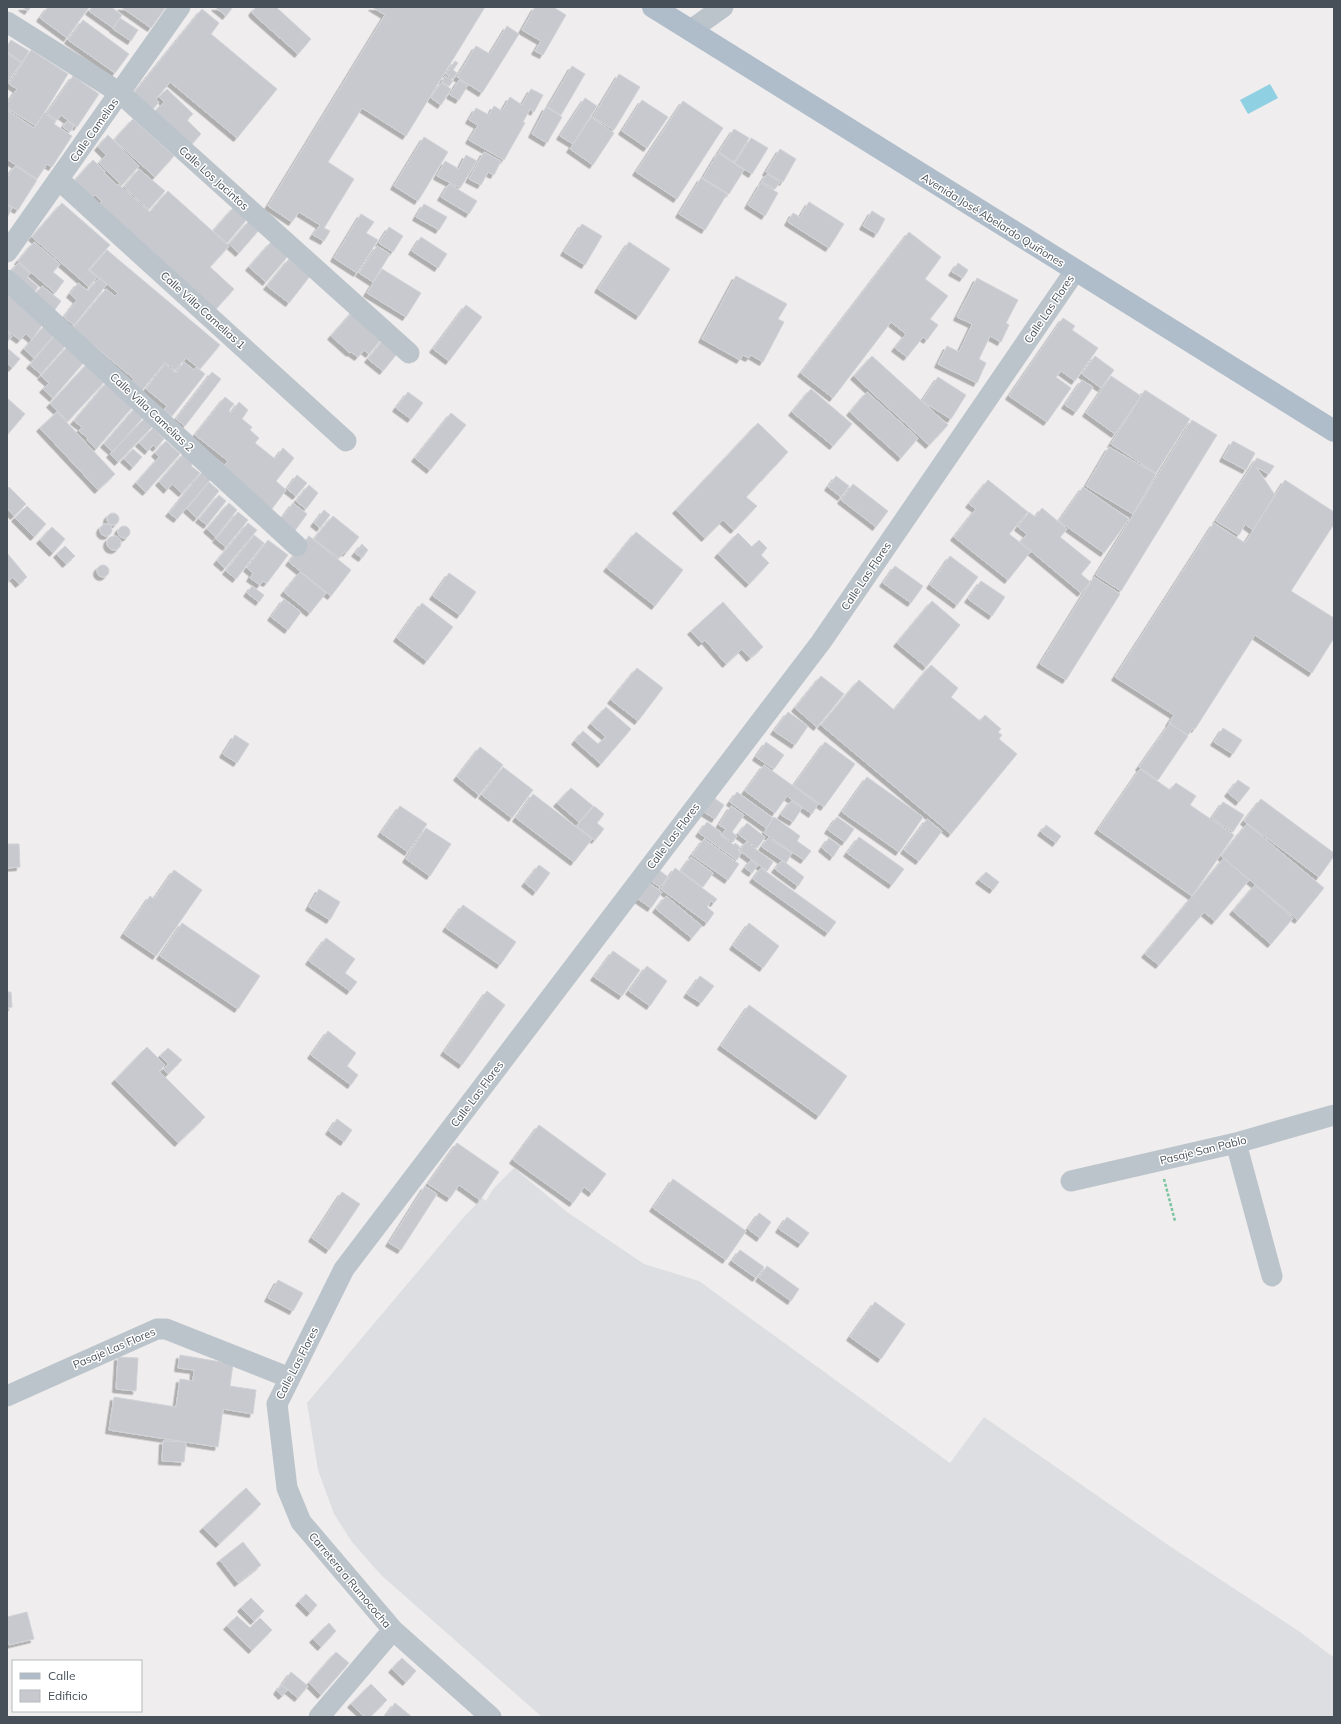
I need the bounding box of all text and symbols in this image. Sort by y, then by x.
street label: Calle Camelias [67,95,121,165]
street label: Calle Los Jacintos [176,143,252,213]
street label: Avenida José Abelardo Quiñones [919,170,1067,270]
street label: Calle Villa Camelias 1 [158,268,248,352]
street label: Calle Las Flores [1021,272,1077,346]
street label: Calle Villa Camelias 2 [107,370,197,455]
street label: Calle Las Flores [838,539,894,613]
street label: Calle Las Flores [644,800,702,872]
street label: Calle Las Flores [448,1058,506,1130]
street label: Pasaje San Pablo [1158,1132,1248,1168]
street label: Pasaje Las Flores [71,1324,157,1372]
street label: Calle Las Flores [273,1324,321,1402]
street label: Carretera a Rumococha [306,1529,394,1631]
legend [12,1660,142,1712]
text: Calle [48,1668,75,1683]
text: Edificio [48,1688,88,1703]

